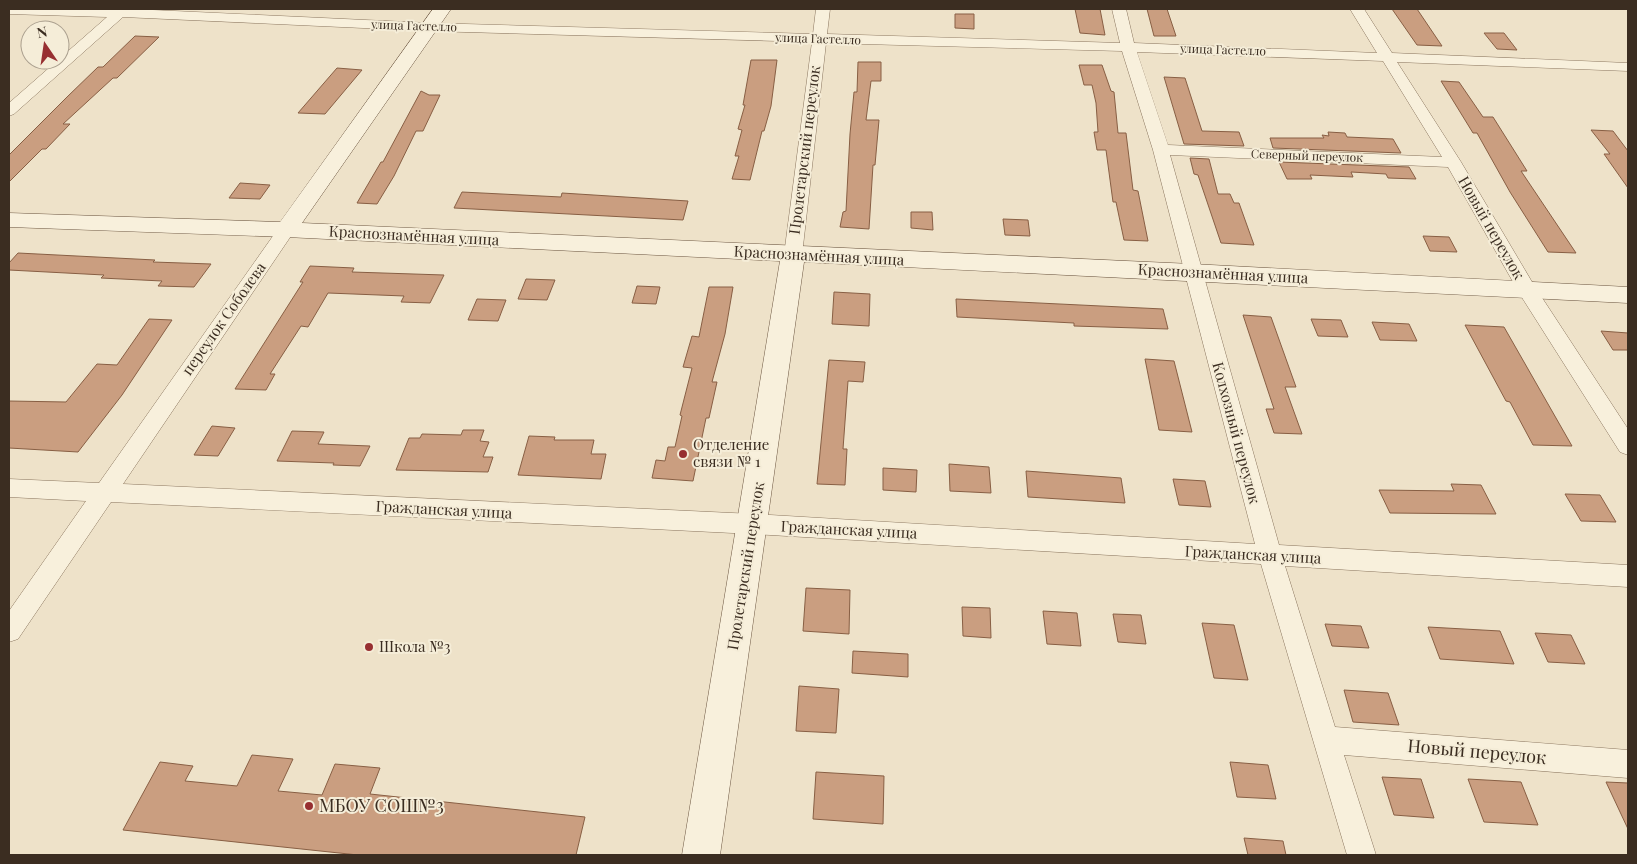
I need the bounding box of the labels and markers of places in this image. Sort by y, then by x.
place label: Отделение связи № 1 [693,434,769,471]
marker: Отделение связи № 1 [677,448,689,460]
place label: Школа №3 [379,636,451,656]
marker: Школа №3 [363,641,375,653]
place label: МБОУ СОШ№3 [319,793,444,817]
marker: МБОУ СОШ№3 [303,800,315,812]

